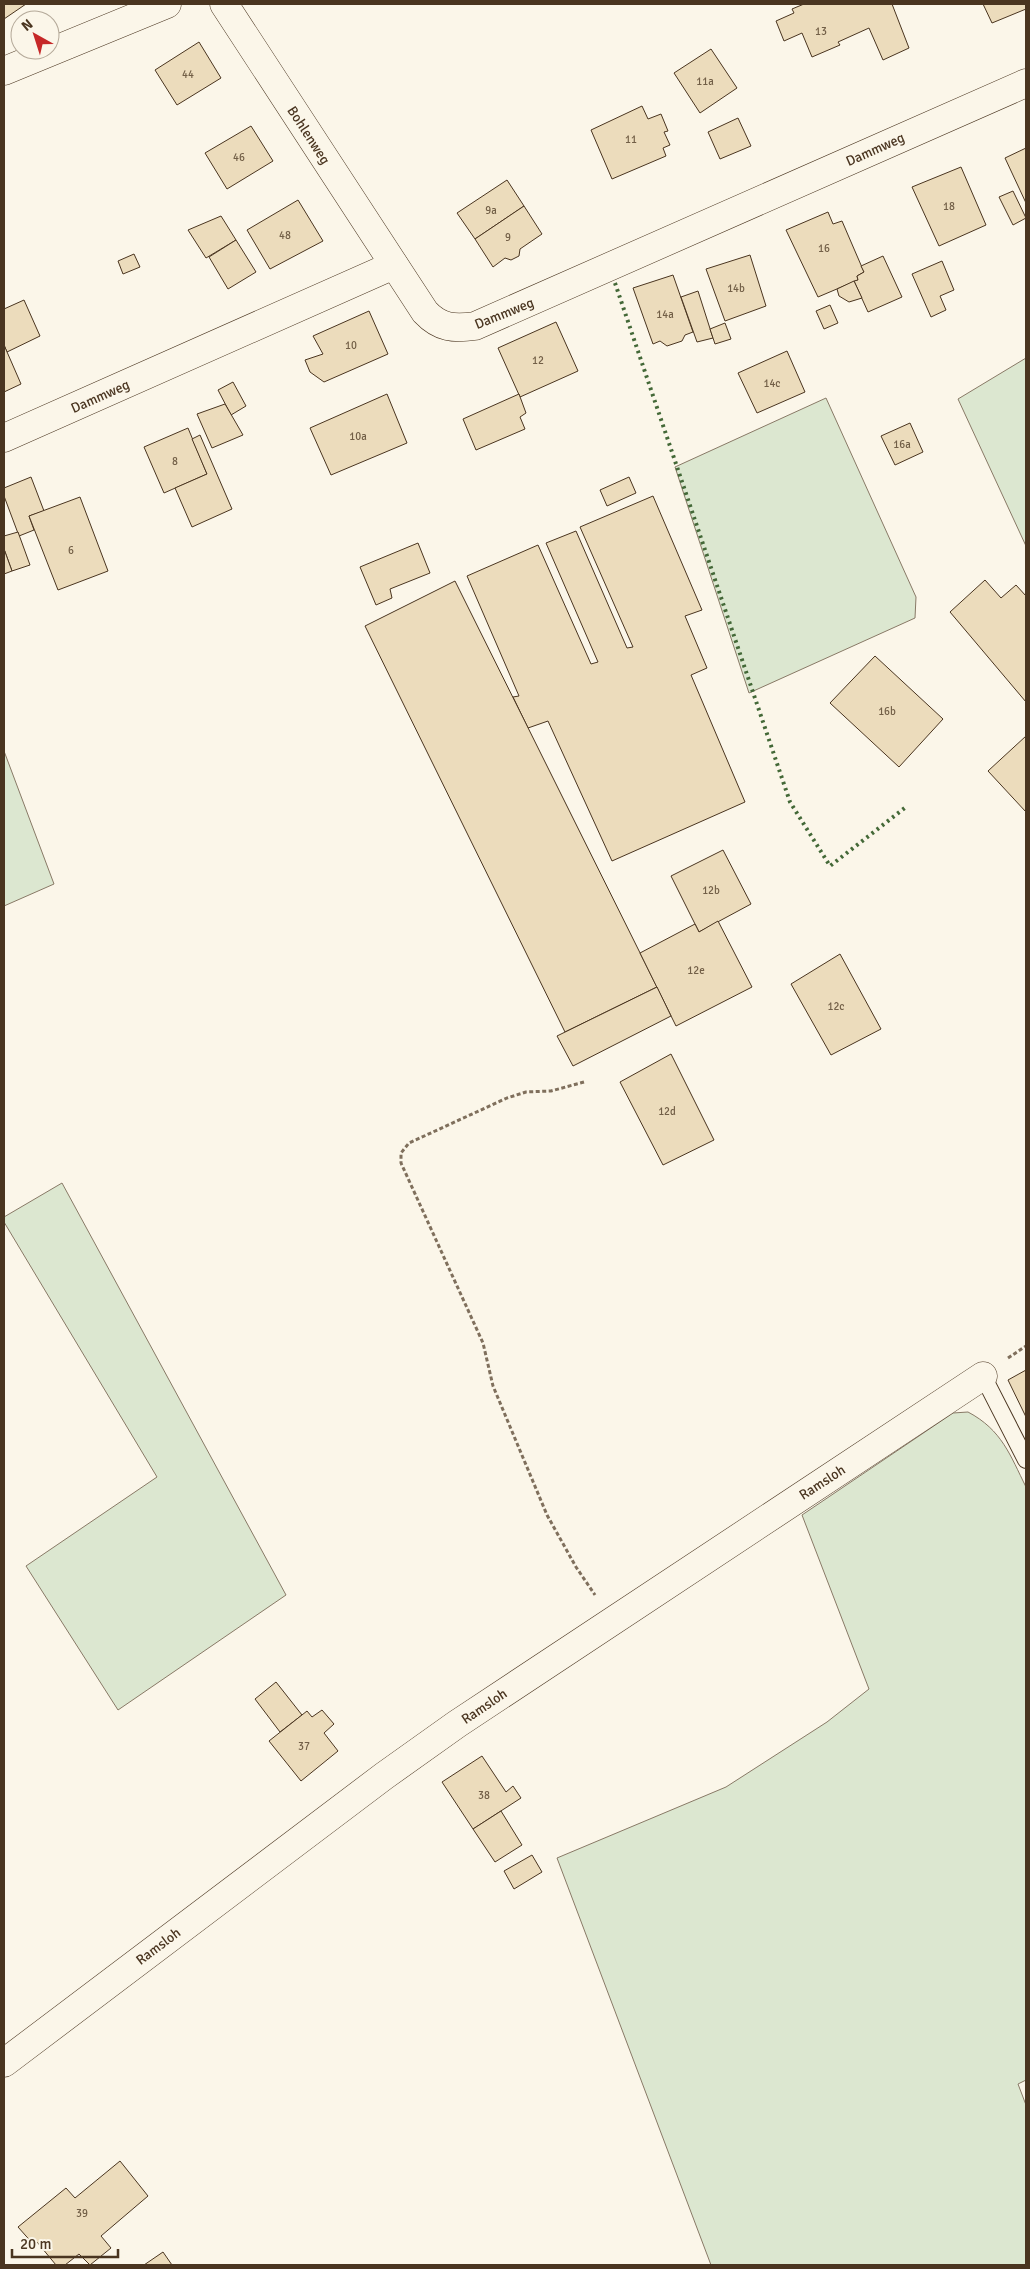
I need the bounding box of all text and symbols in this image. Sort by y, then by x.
north arrow [10,10,60,60]
text: N [18,16,36,35]
house number: 13 [815,25,827,38]
house number: 44 [182,68,194,81]
house number: 11a [696,75,714,88]
street label: Bohlenweg [283,103,334,168]
street label: Dammweg [843,129,907,170]
house number: 11 [625,133,637,146]
house number: 46 [233,151,245,164]
house number: 18 [943,200,955,213]
house number: 9a [485,204,497,217]
house number: 48 [279,229,291,242]
house number: 9 [505,231,511,244]
house number: 16 [818,242,830,255]
house number: 14b [727,282,745,295]
street label: Dammweg [472,294,536,333]
house number: 14a [656,308,674,321]
house number: 10 [345,339,357,352]
house number: 12 [532,354,544,367]
street label: Dammweg [68,376,132,417]
house number: 14c [763,377,781,390]
house number: 10a [349,430,367,443]
house number: 16a [893,438,911,451]
house number: 8 [172,455,178,468]
house number: 6 [68,544,74,557]
house number: 16b [878,705,896,718]
house number: 12b [702,884,720,897]
house number: 12e [687,964,705,977]
house number: 12c [827,1000,845,1013]
house number: 12d [658,1105,676,1118]
street label: Ramsloh [796,1461,849,1504]
street label: Ramsloh [458,1685,510,1728]
house number: 37 [298,1740,310,1753]
house number: 38 [478,1789,490,1802]
street label: Ramsloh [133,1924,184,1969]
house number: 39 [76,2207,88,2220]
scale bar [12,2226,119,2258]
text: 20 m [20,2235,51,2253]

